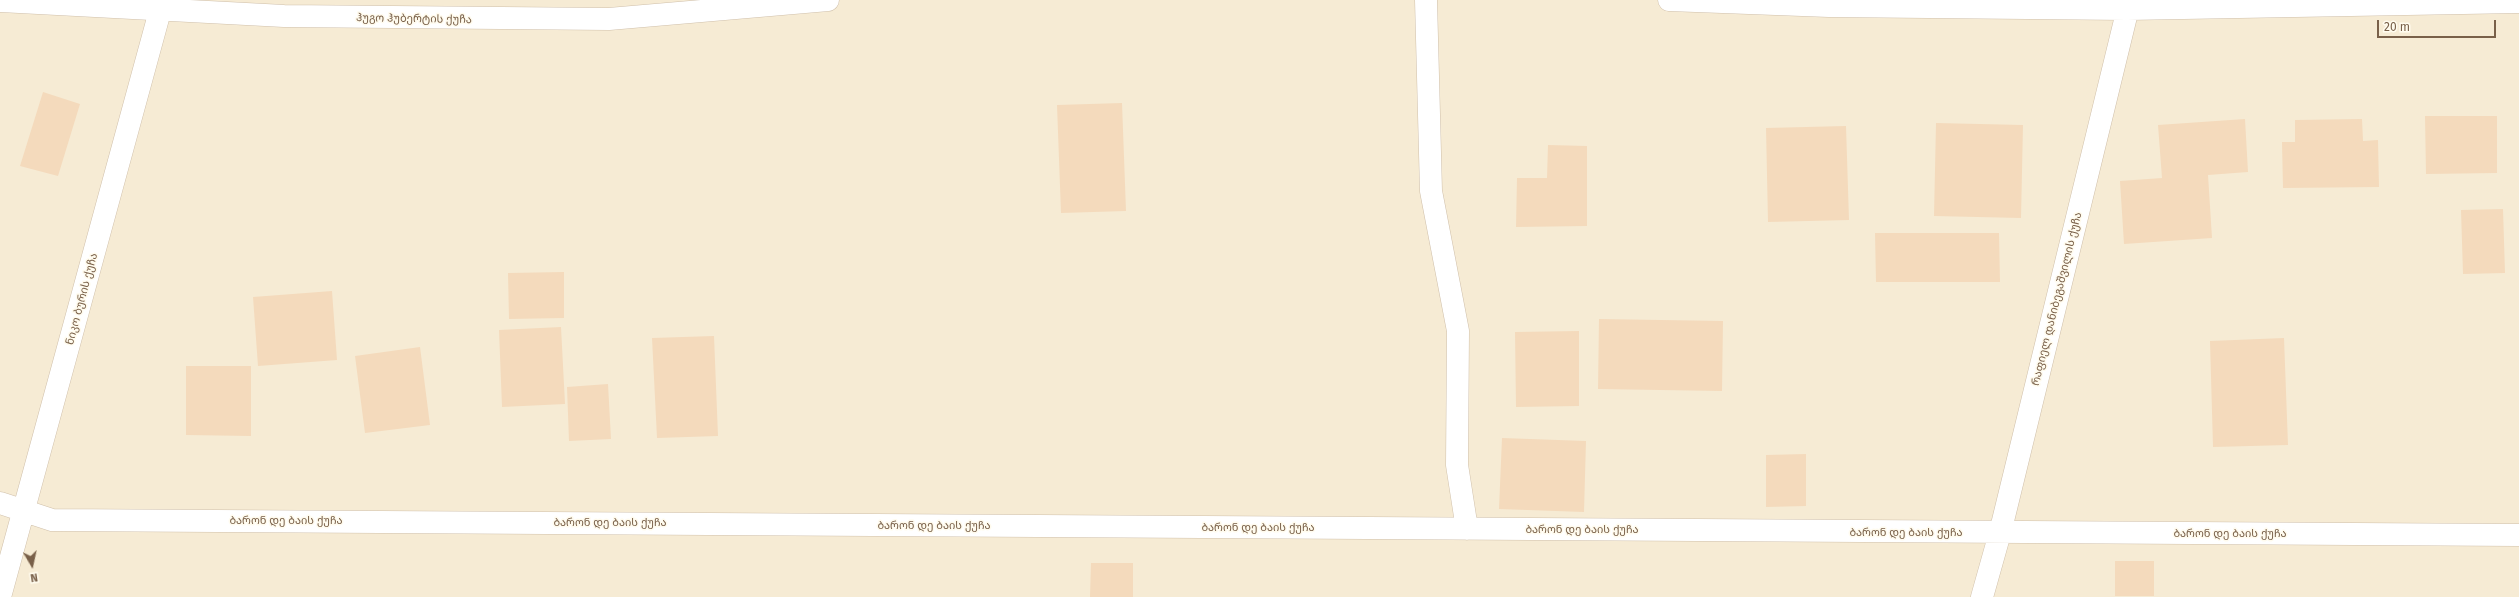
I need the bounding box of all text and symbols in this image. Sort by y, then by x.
street label: ჰუგო ჰუბერტის ქუჩა [356,11,472,27]
scale bar [2379,12,2498,38]
text: 20 m [2384,20,2410,34]
street label: რაფიელ დანიბეგაშვილის ქუჩა [2029,211,2085,387]
street label: ნიკო ბურის ქუჩა [63,252,101,346]
street label: ბარონ დე ბაის ქუჩა [229,514,343,528]
street label: ბარონ დე ბაის ქუჩა [553,516,667,530]
street label: ბარონ დე ბაის ქუჩა [877,519,991,533]
street label: ბარონ დე ბაის ქუჩა [1201,521,1315,535]
street label: ბარონ დე ბაის ქუჩა [1525,523,1639,537]
street label: ბარონ დე ბაის ქუჩა [1849,526,1963,540]
street label: ბარონ დე ბაის ქუჩა [2173,527,2287,541]
north arrow [12,545,52,585]
text: N [29,570,39,584]

